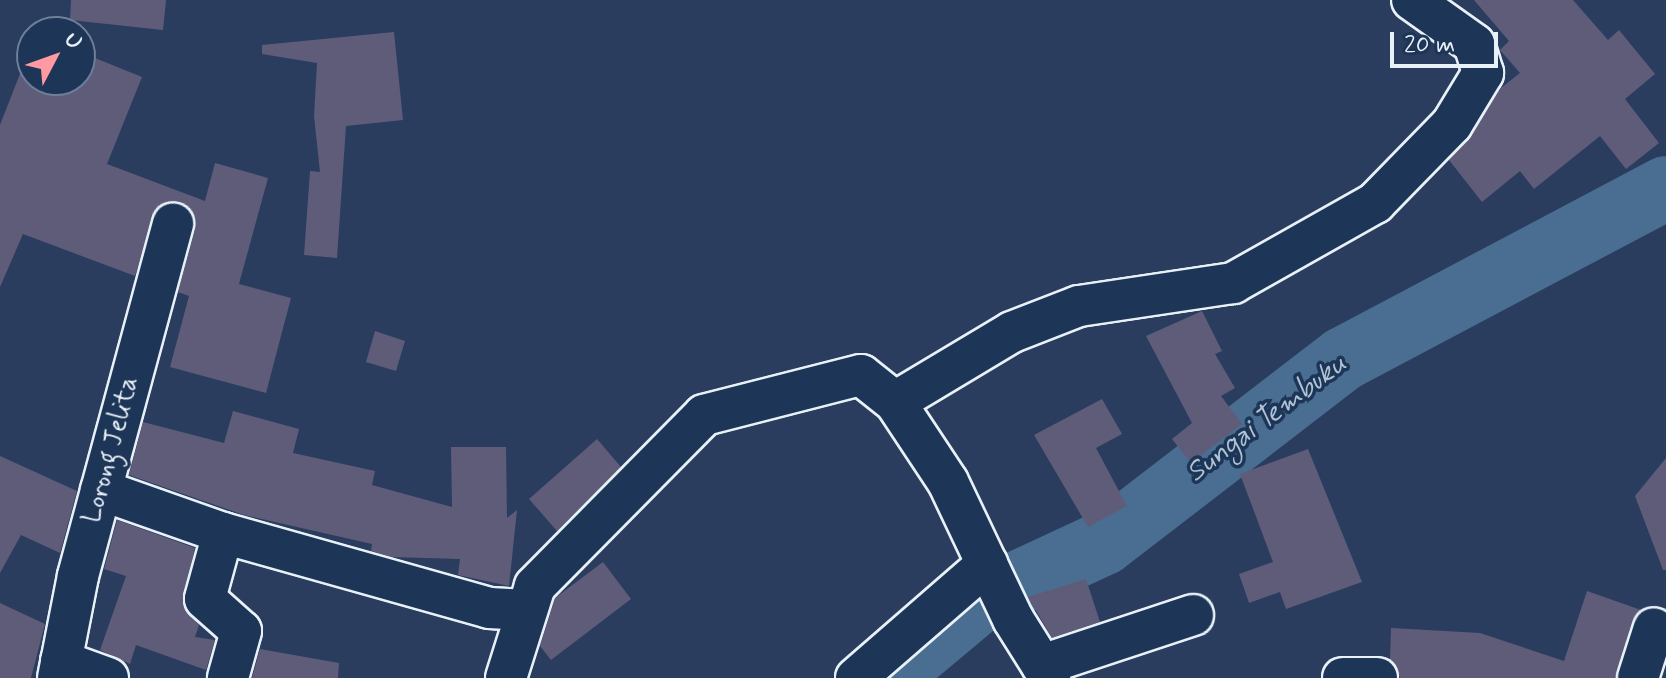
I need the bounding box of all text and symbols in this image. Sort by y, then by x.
north arrow [16,16,96,96]
scale bar [1394,16,1502,66]
text: U [57,27,88,56]
text: 20 m [1404,30,1455,61]
water label: Sungai Tembuku [1180,348,1354,490]
street label: Lorong Jelita [77,373,147,527]

